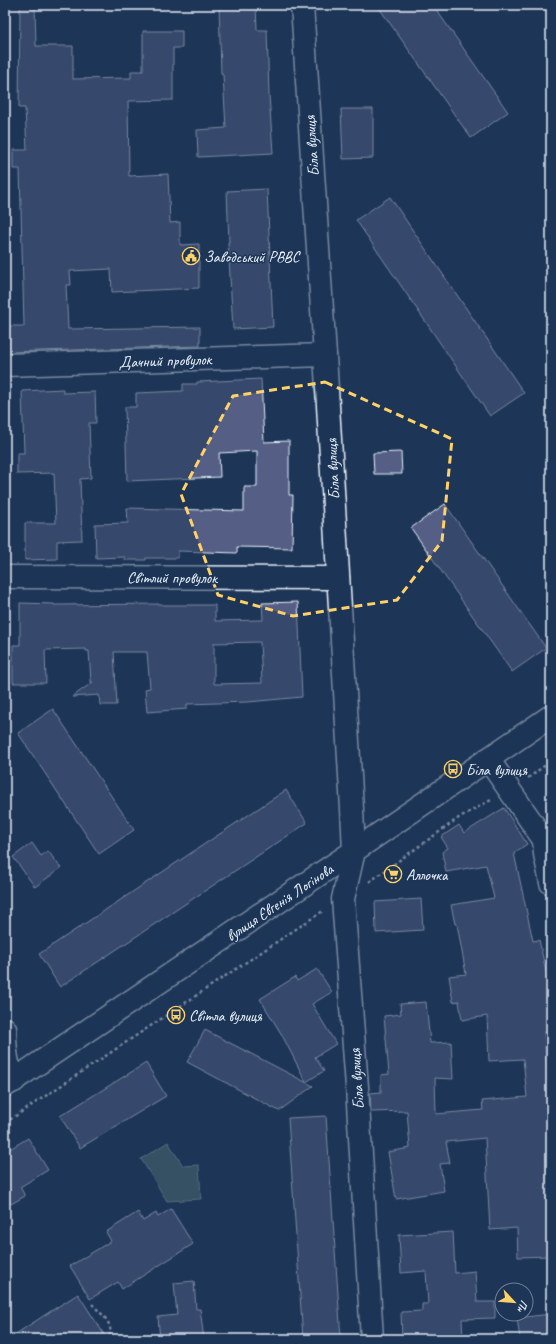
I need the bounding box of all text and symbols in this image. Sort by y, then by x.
street label: Біла вулиця [300,114,324,177]
public building icon: Заводський РВВС [181,246,201,266]
place label: Заводський РВВС [204,247,301,267]
street label: Дачний провулок [118,349,213,373]
street label: Біла вулиця [321,437,345,500]
street label: Світлий провулок [127,568,218,588]
bus stop icon: Біла вулиця [443,759,463,779]
place label: Біла вулиця [466,760,528,780]
street label: вулиця Євгенія Логінова [222,859,338,946]
supermarket icon: Аллочка [383,864,403,884]
place label: Аллочка [406,865,449,885]
bus stop icon: Світла вулиця [166,1005,186,1025]
place label: Світла вулиця [189,1006,263,1026]
street label: Біла вулиця [345,1047,369,1110]
north arrow [494,1282,534,1322]
text: Пн [514,1298,532,1316]

